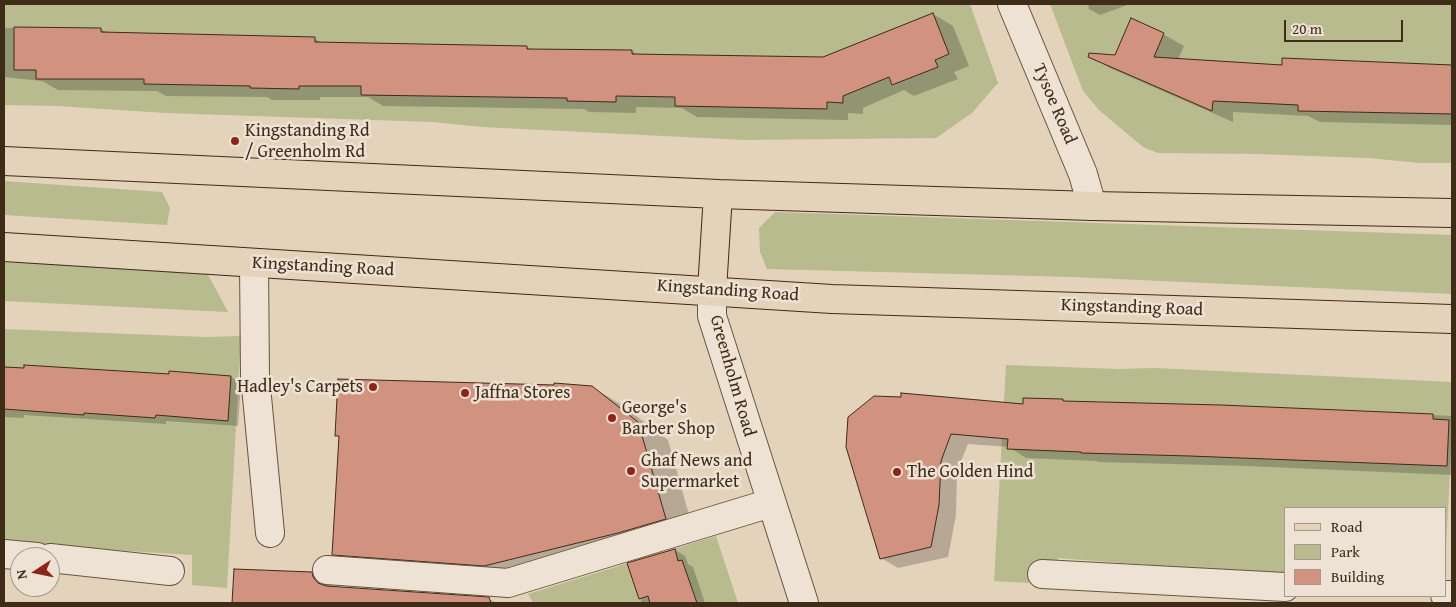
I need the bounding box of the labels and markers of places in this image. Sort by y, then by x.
place label: Kingstanding Rd / Greenholm Rd [245,120,370,162]
marker: Kingstanding Rd / Greenholm Rd [229,135,241,147]
place label: Hadley's Carpets [237,376,363,398]
marker: Hadley's Carpets [367,381,379,393]
place label: Jaffna Stores [475,382,570,404]
marker: Jaffna Stores [459,387,471,399]
place label: George's Barber Shop [622,397,715,439]
marker: George's Barber Shop [606,412,618,424]
place label: Ghaf News and Supermarket [641,450,752,492]
place label: The Golden Hind [907,461,1033,483]
marker: Ghaf News and Supermarket [625,465,637,477]
marker: The Golden Hind [891,466,903,478]

